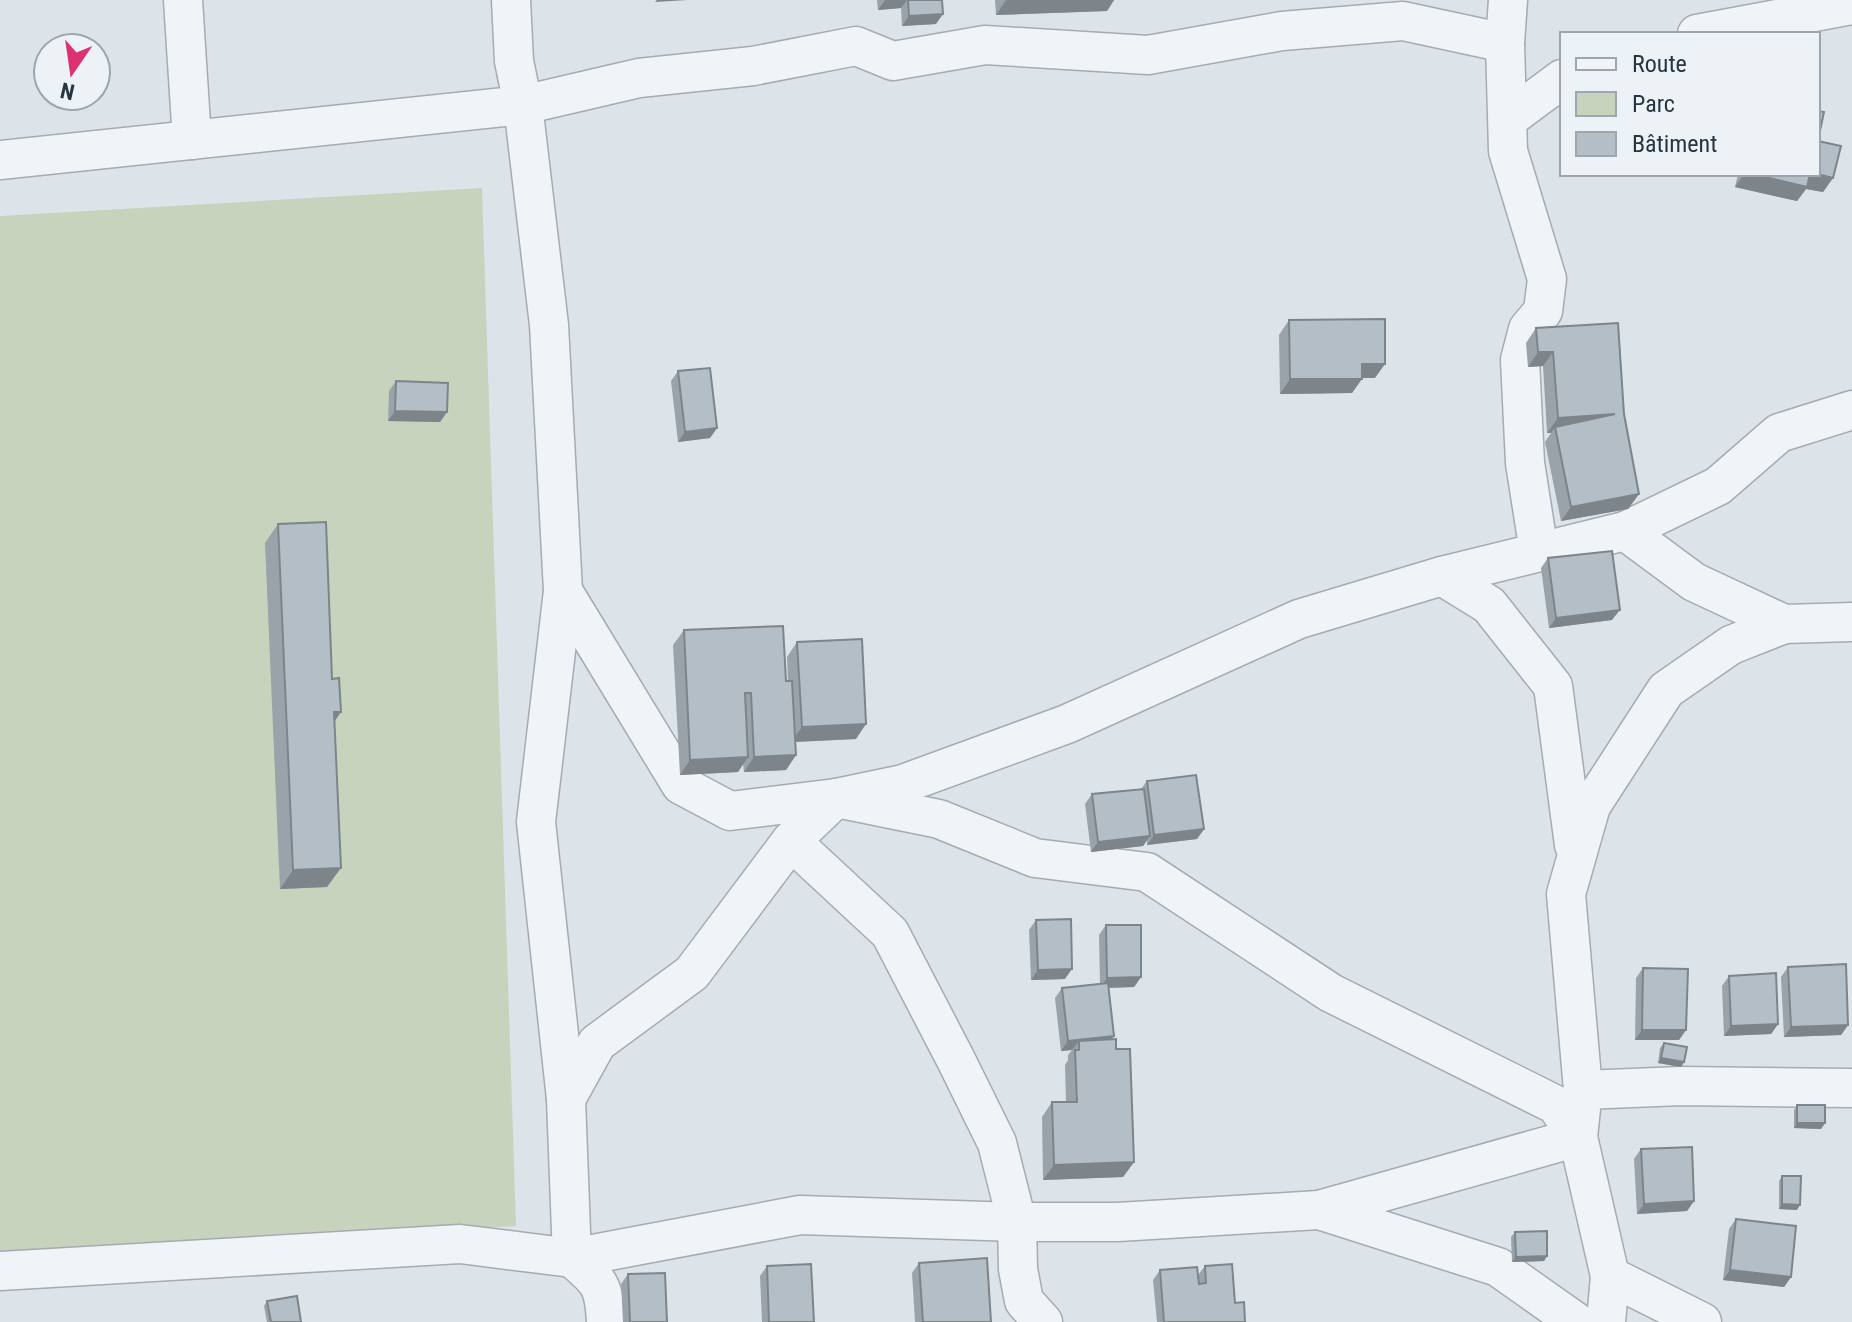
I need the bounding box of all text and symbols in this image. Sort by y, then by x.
north arrow [32,32,112,112]
legend [1560,32,1820,176]
text: Route [1632,50,1687,78]
text: N [58,77,77,105]
text: Parc [1632,90,1675,118]
text: Bâtiment [1632,130,1717,158]

